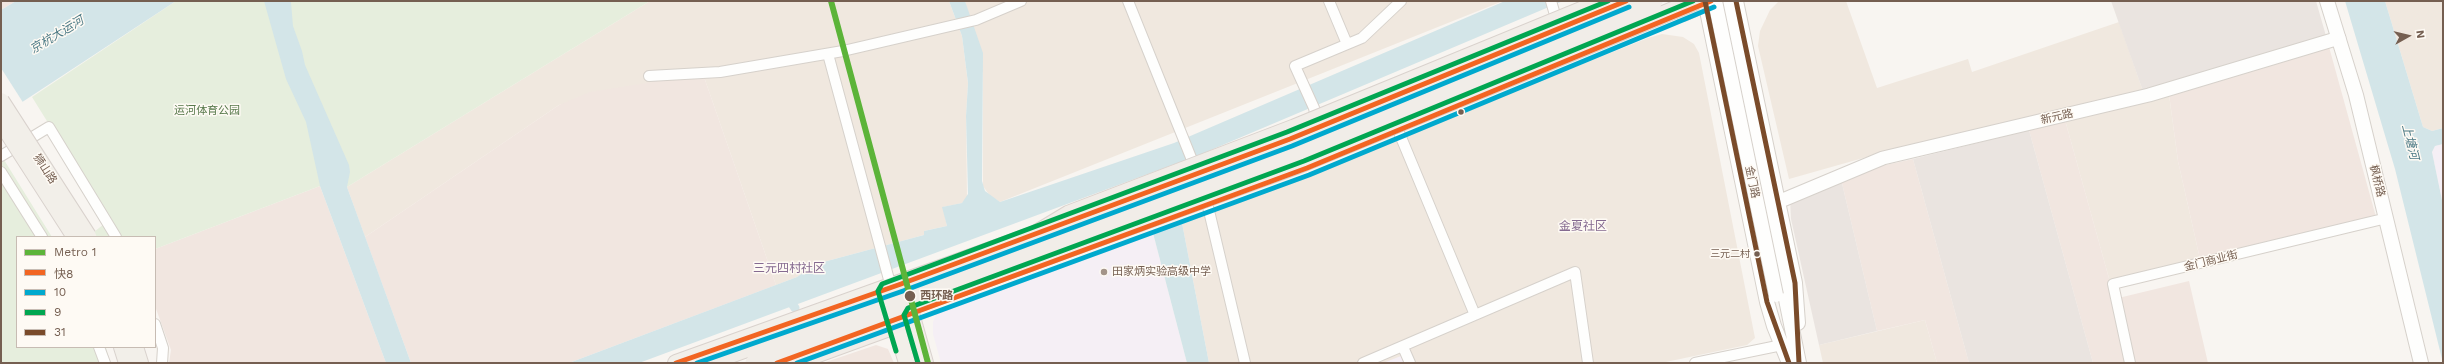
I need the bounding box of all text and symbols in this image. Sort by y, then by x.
water label: 京杭大运河 [28,13,86,57]
north arrow [2388,16,2428,56]
text: N [2413,29,2427,39]
park label: 运河体育公园 [174,104,240,118]
unlabelled marker [1456,107,1466,117]
street label: 新元路 [2039,107,2075,127]
water label: 上塘河 [2399,123,2421,161]
street label: 狮山路 [30,152,60,186]
street label: 枫桥路 [2367,163,2387,199]
street label: 金门路 [1742,164,1762,200]
district label: 金夏社区 [1559,219,1607,233]
legend [16,236,156,348]
text: Metro 1 [54,245,96,259]
place label: 三元二村 [1710,248,1750,260]
street label: 金门商业街 [2183,248,2239,274]
marker: 三元二村 [1752,249,1762,259]
district label: 三元四村社区 [753,261,825,275]
place label: 田家炳实验高级中学 [1112,265,1211,279]
text: 快8 [54,267,73,281]
marker: 田家炳实验高级中学 [1099,267,1109,277]
text: 10 [54,285,66,299]
marker: 西环路 [903,289,917,303]
place label: 西环路 [920,289,953,303]
text: 9 [54,305,61,319]
text: 31 [54,325,66,339]

